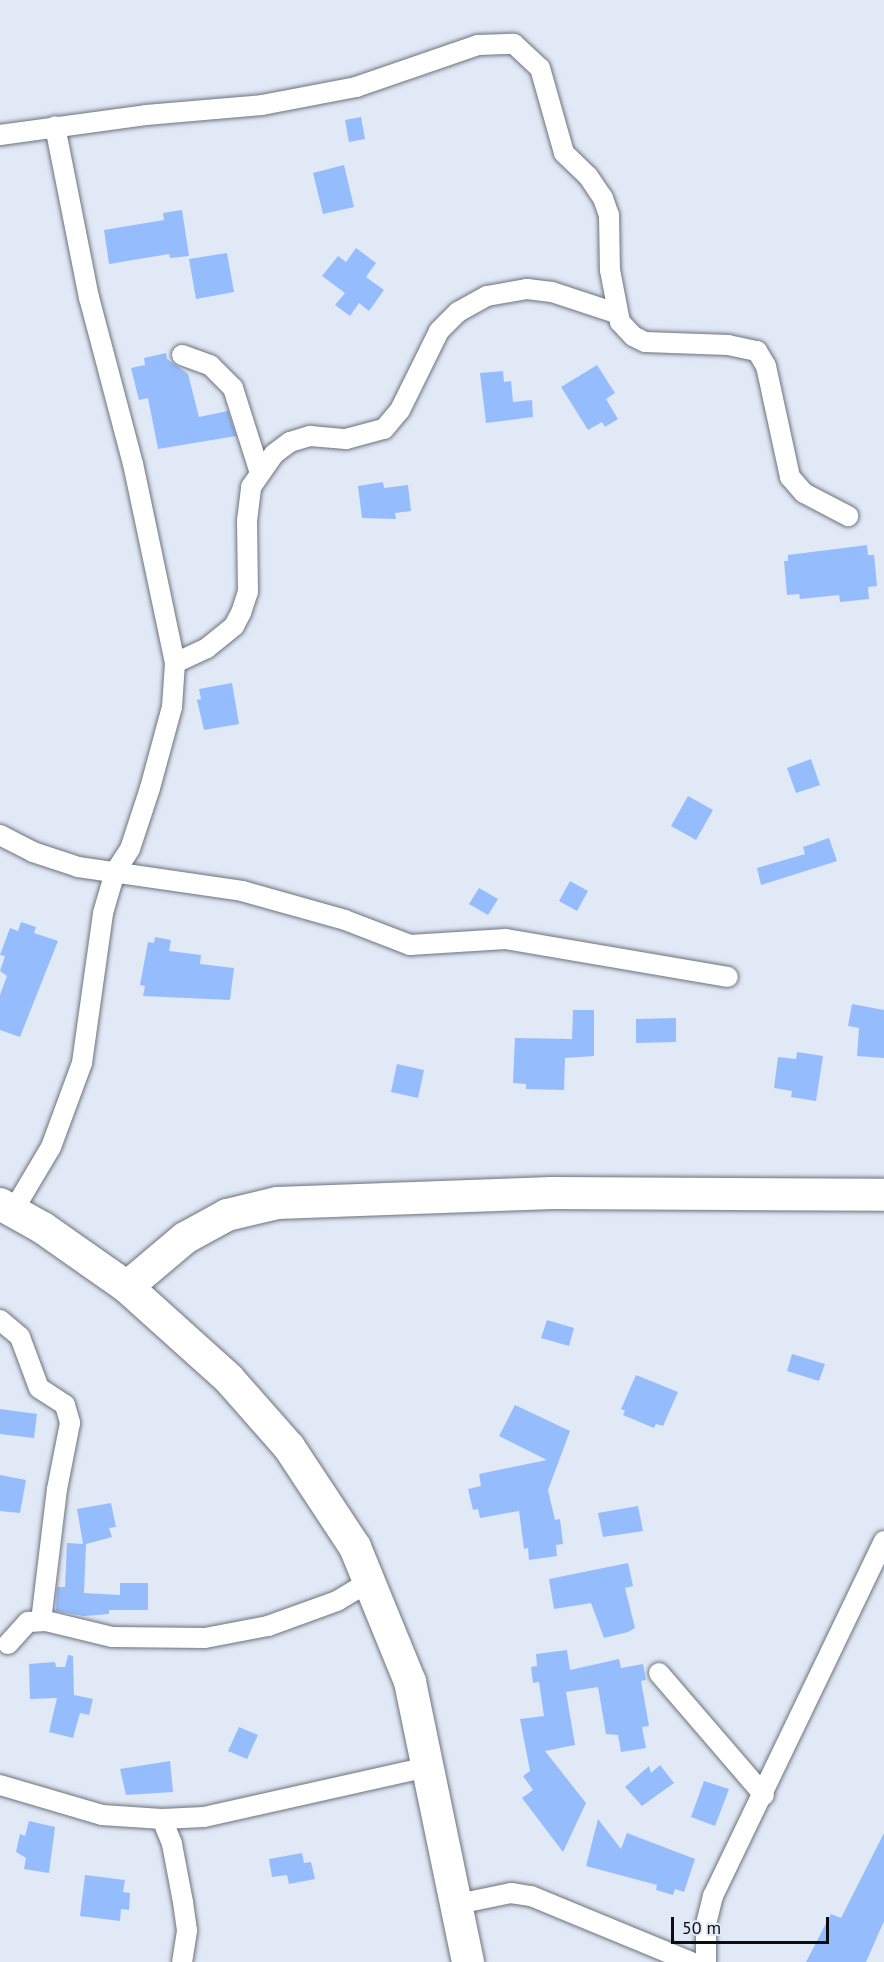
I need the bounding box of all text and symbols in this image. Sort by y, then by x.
scale bar [674,1905,832,1943]
text: 50 m [682,1916,721,1939]

